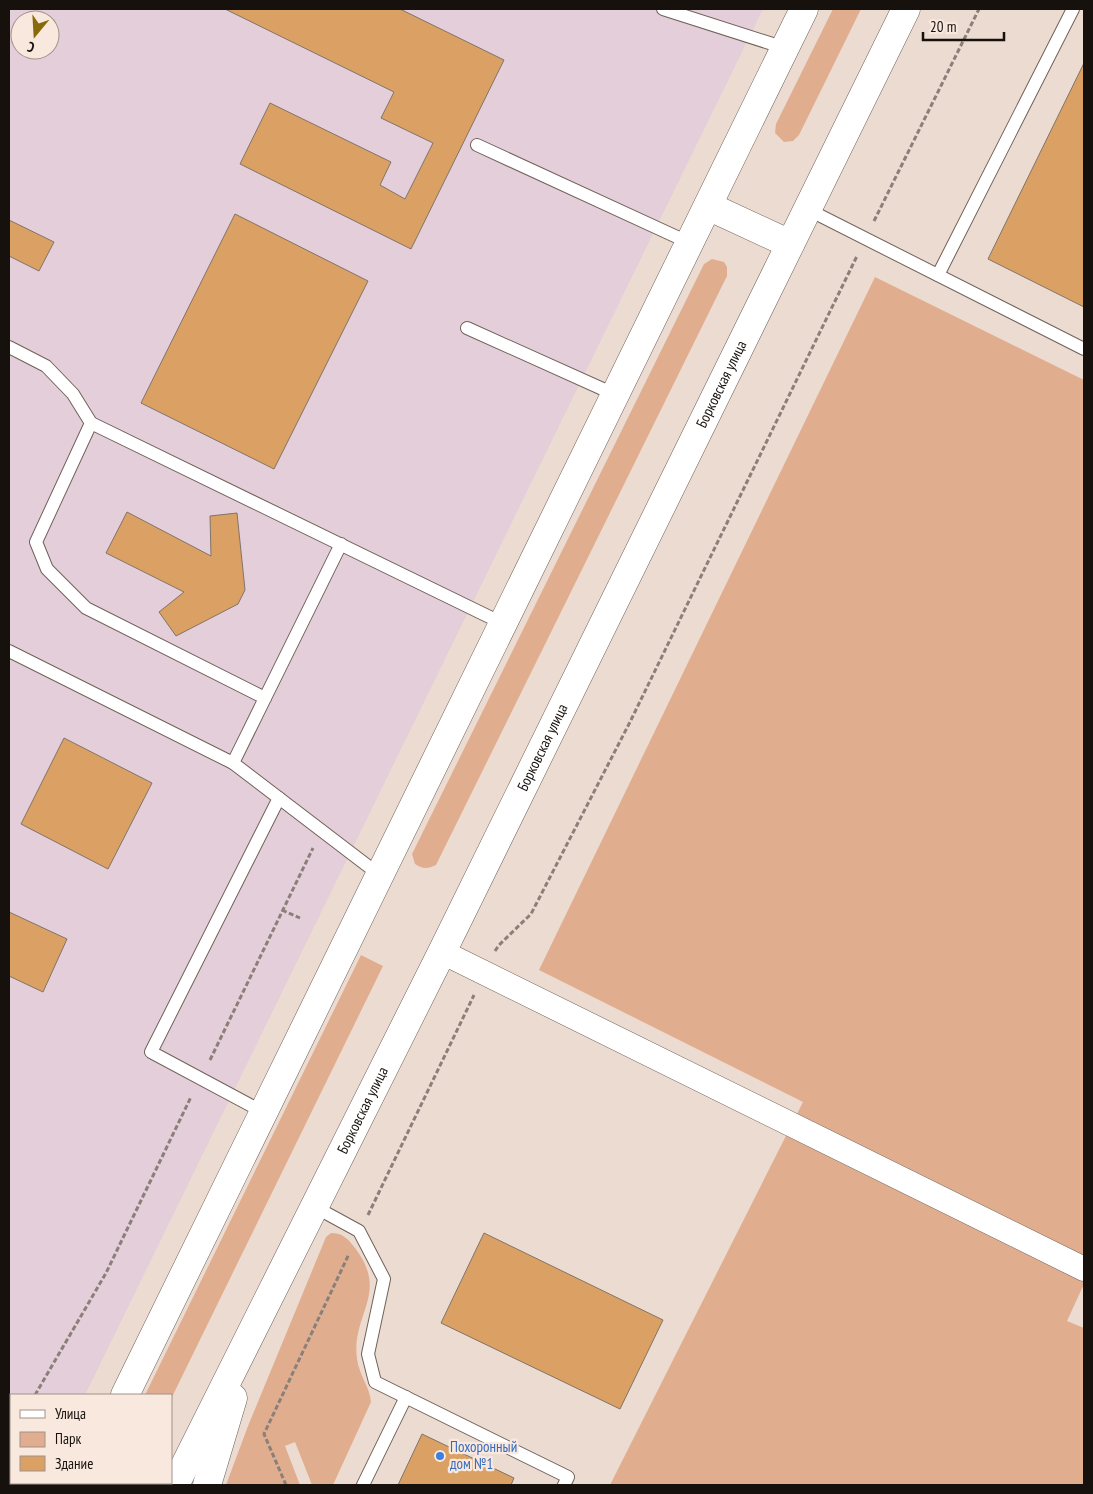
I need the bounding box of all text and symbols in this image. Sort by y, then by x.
north arrow [10,10,60,60]
scale bar [923,10,1004,42]
text: 20 m [930,17,956,36]
text: С [25,38,37,57]
street label: Борковская улица [692,337,750,431]
street label: Борковская улица [513,701,572,794]
street label: Борковская улица [332,1064,392,1157]
legend [10,1394,172,1484]
text: Улица [55,1404,86,1423]
text: Парк [55,1429,81,1448]
place label: Похоронный дом №1 [450,1437,517,1473]
marker: Похоронный дом №1 [434,1450,446,1462]
text: Здание [55,1454,93,1473]

